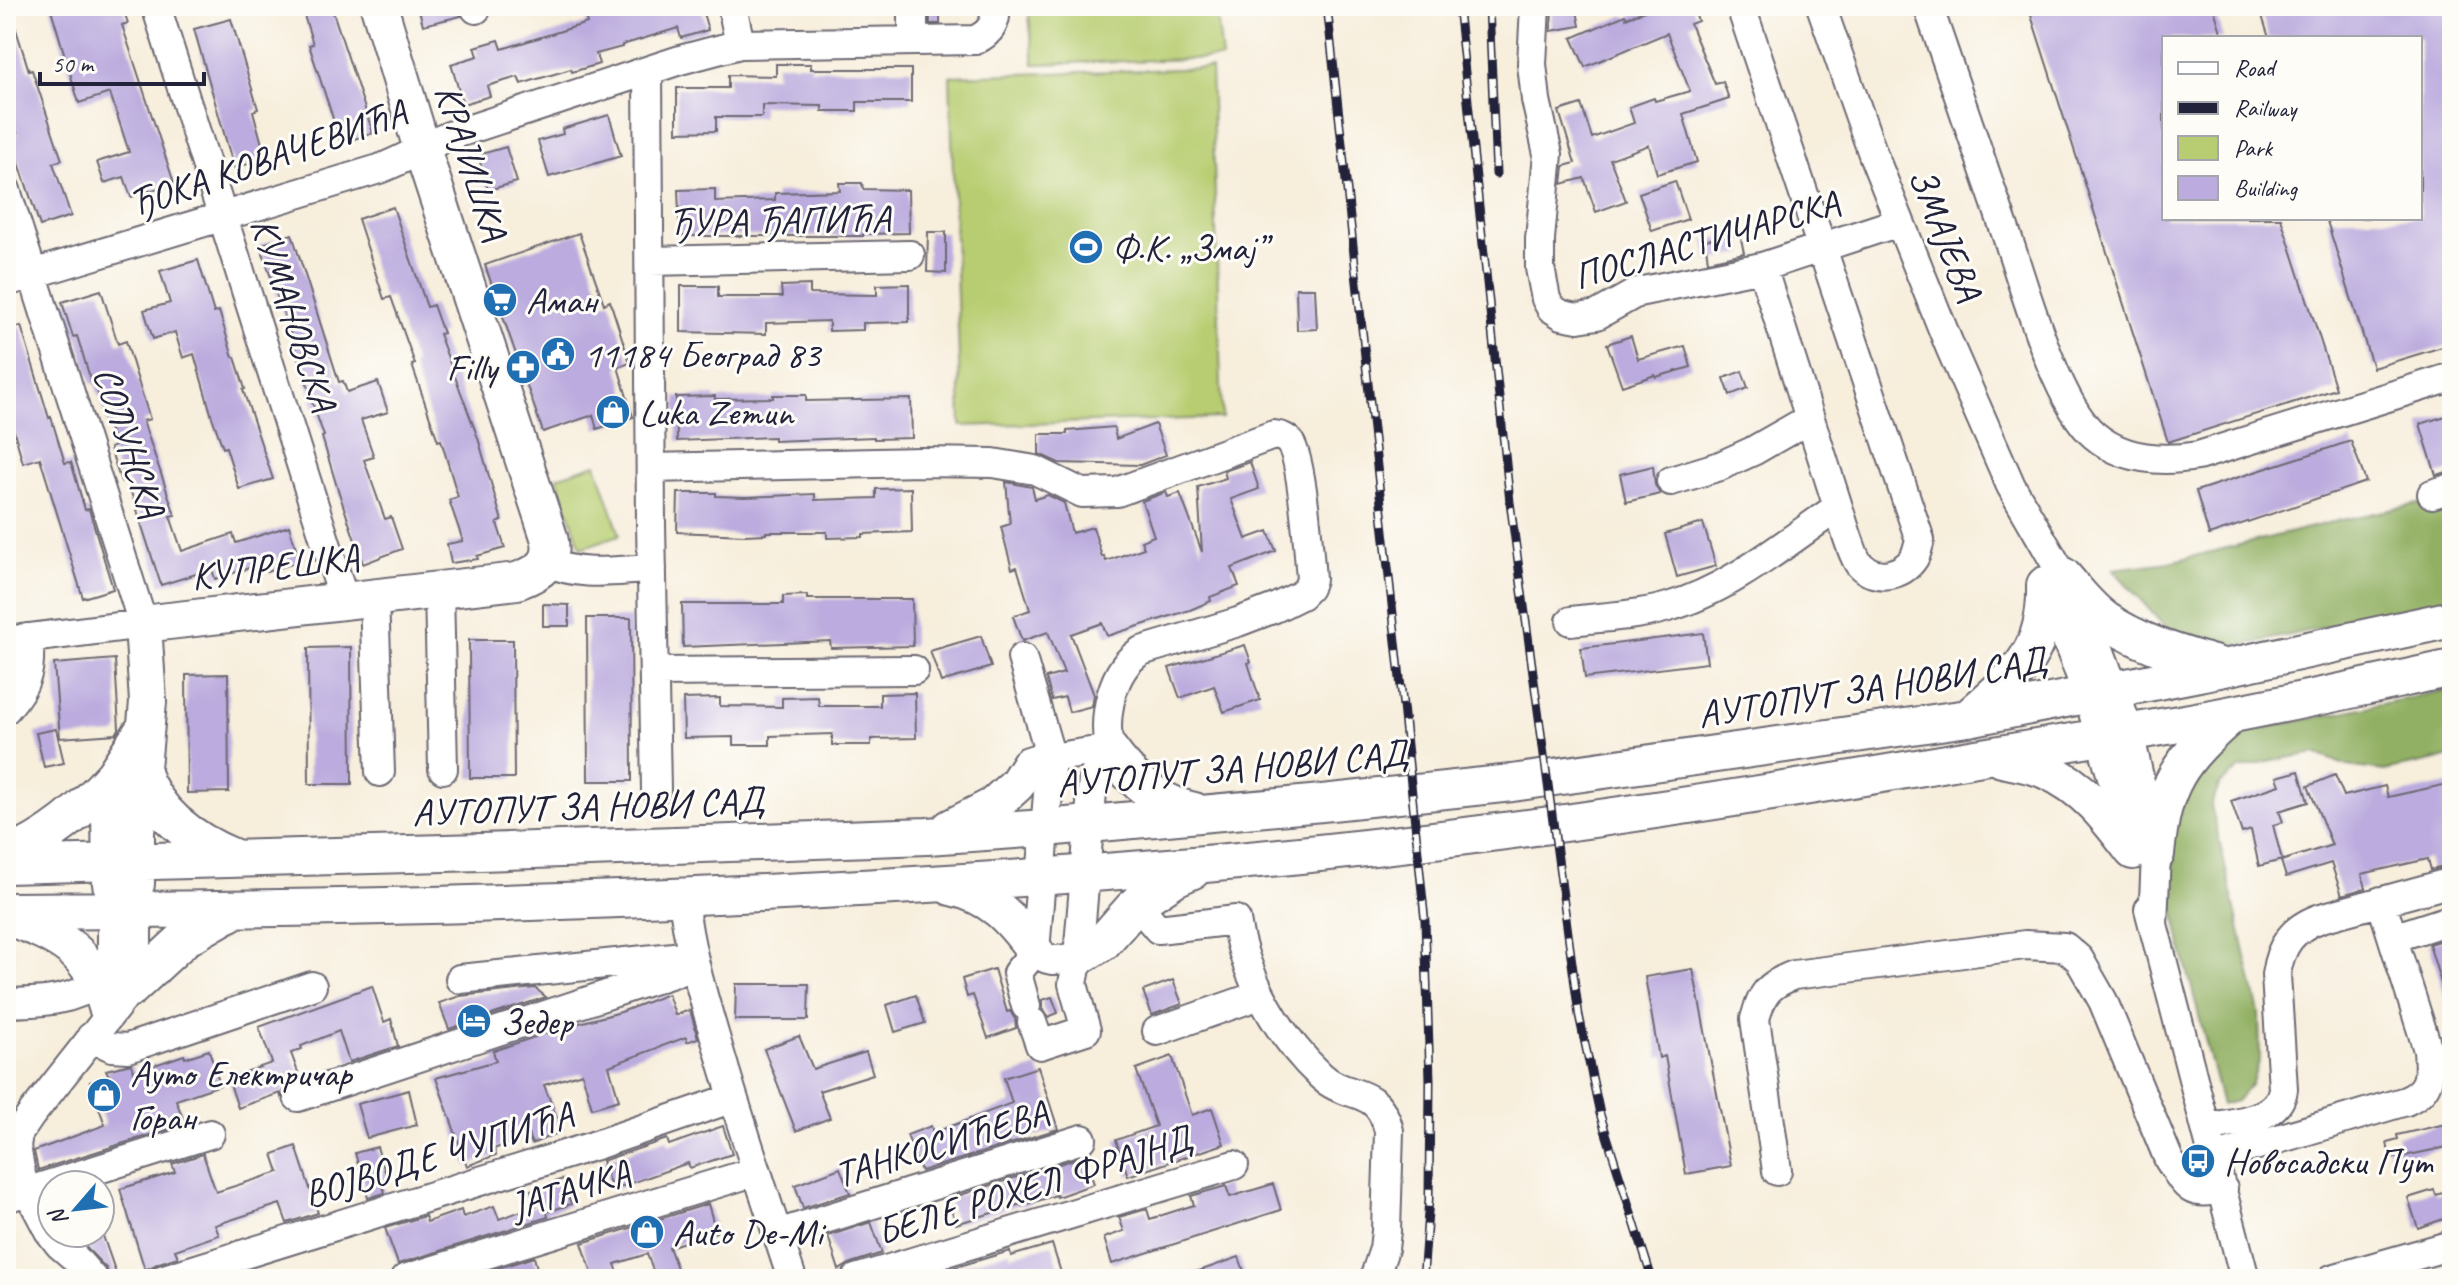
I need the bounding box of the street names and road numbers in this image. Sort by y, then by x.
street label: КРАЈИШКА [424,79,519,247]
street label: ЂОКА КОВАЧЕВИЋА [122,88,414,228]
street label: ЗМАЈЕВА [1898,161,1994,308]
street label: ПОСЛАСТИЧАРСКА [1568,179,1845,300]
street label: ЂУРА ЂАПИЋА [667,195,893,246]
street label: КУМАНОВСКА [240,212,347,419]
street label: СОЛУНСКА [83,361,176,524]
street label: КУПРЕШКА [189,533,362,600]
street label: АУТОПУТ ЗА НОВИ САД [1695,636,2052,738]
street label: АУТОПУТ ЗА НОВИ САД [1055,730,1412,807]
street label: АУТОПУТ ЗА НОВИ САД [411,777,767,836]
street label: ТАНКОСИЋЕВА [829,1089,1054,1198]
street label: ВОЈВОДЕ ЧУПИЋА [298,1091,580,1218]
street label: БЕЛЕ РОХЕЛ ФРАЈНД [871,1115,1199,1256]
street label: ЈАТАЧКА [503,1149,637,1230]

